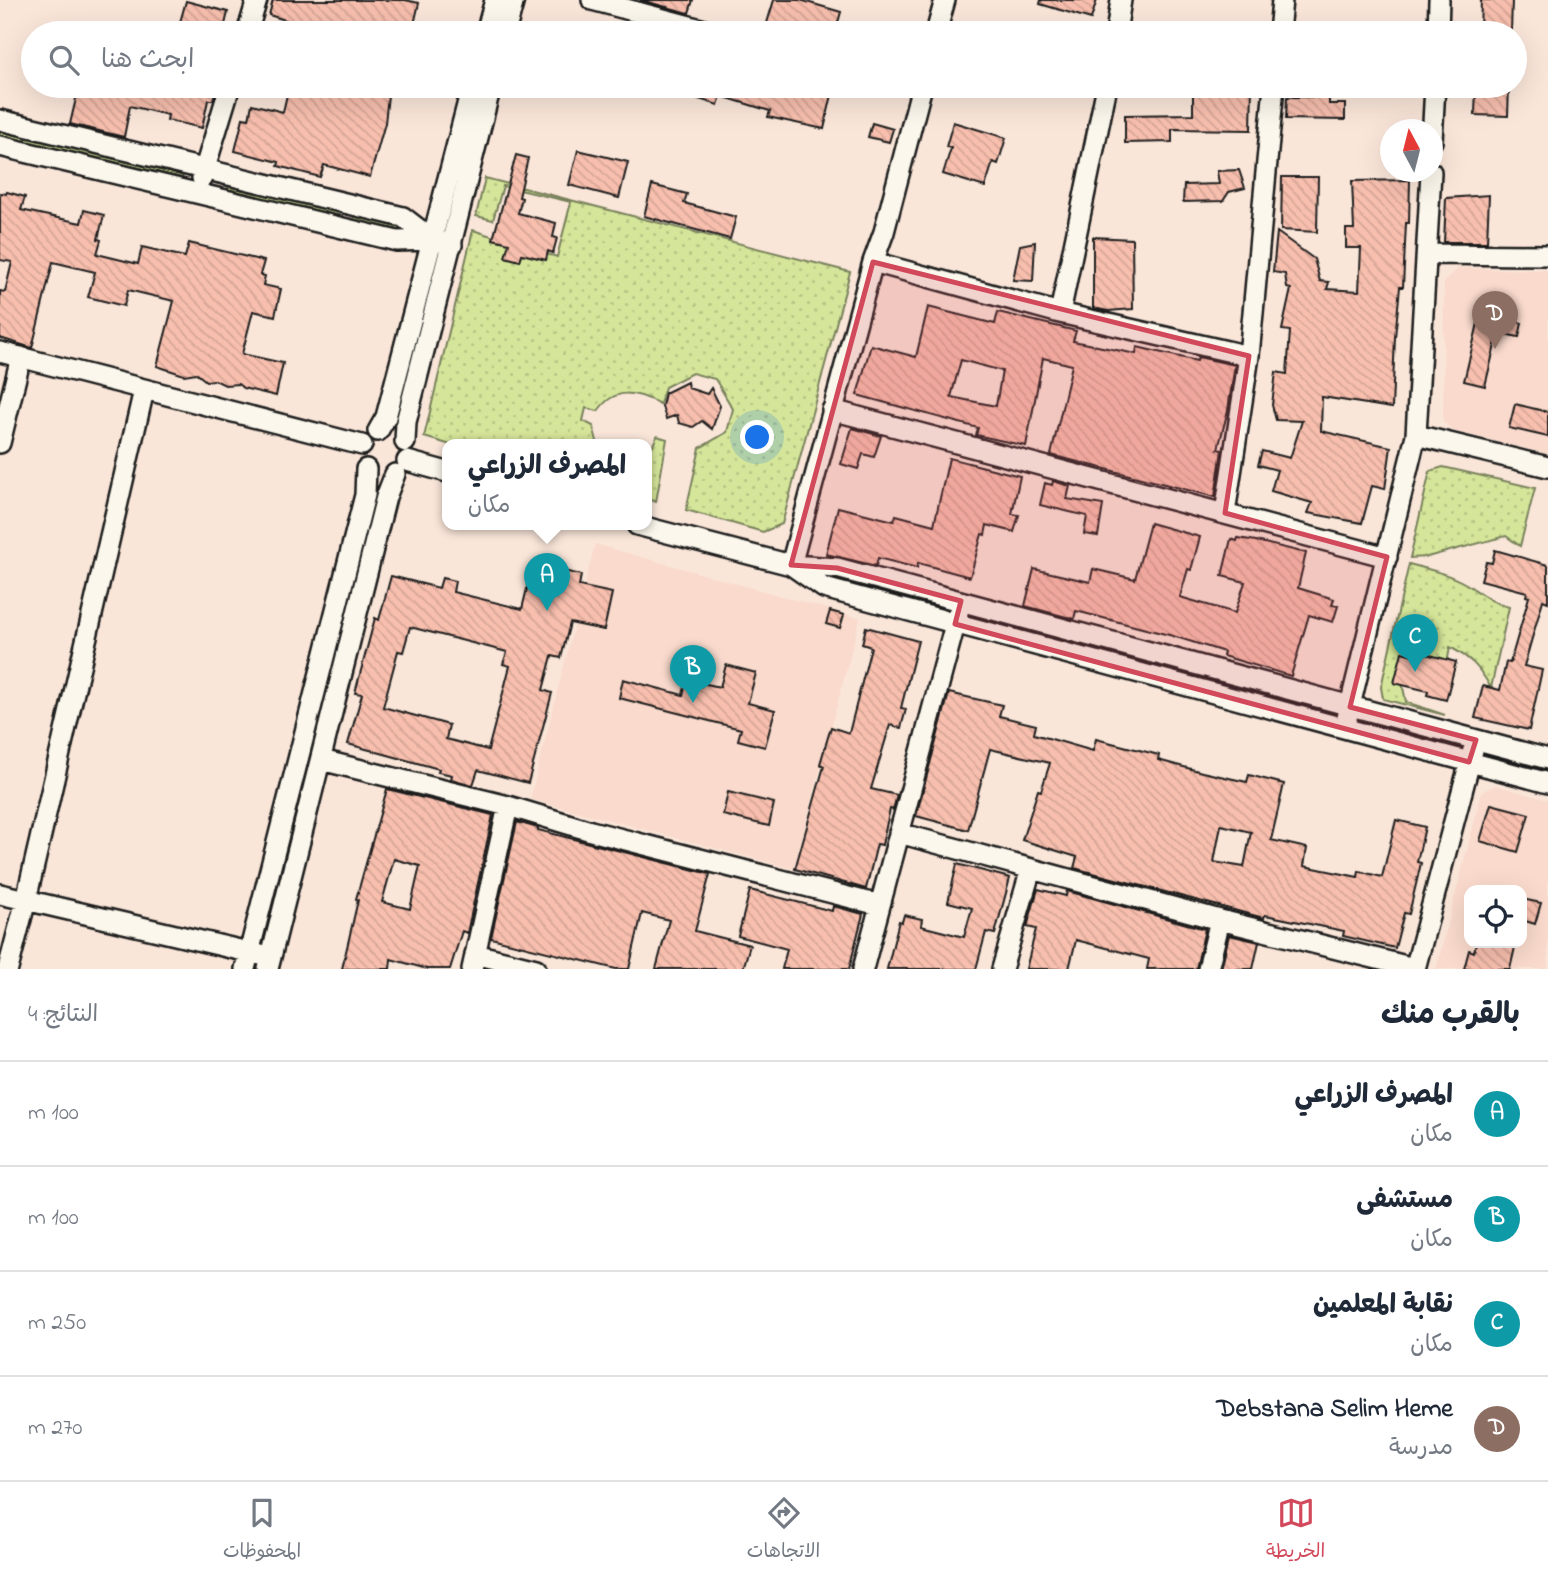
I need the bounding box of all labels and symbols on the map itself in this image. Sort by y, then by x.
north arrow [1380,119,1443,182]
pin: D [1472,291,1518,349]
your location [740,420,774,454]
pin: A [524,553,570,611]
pin: C [1392,614,1438,672]
pin: B [670,645,716,703]

